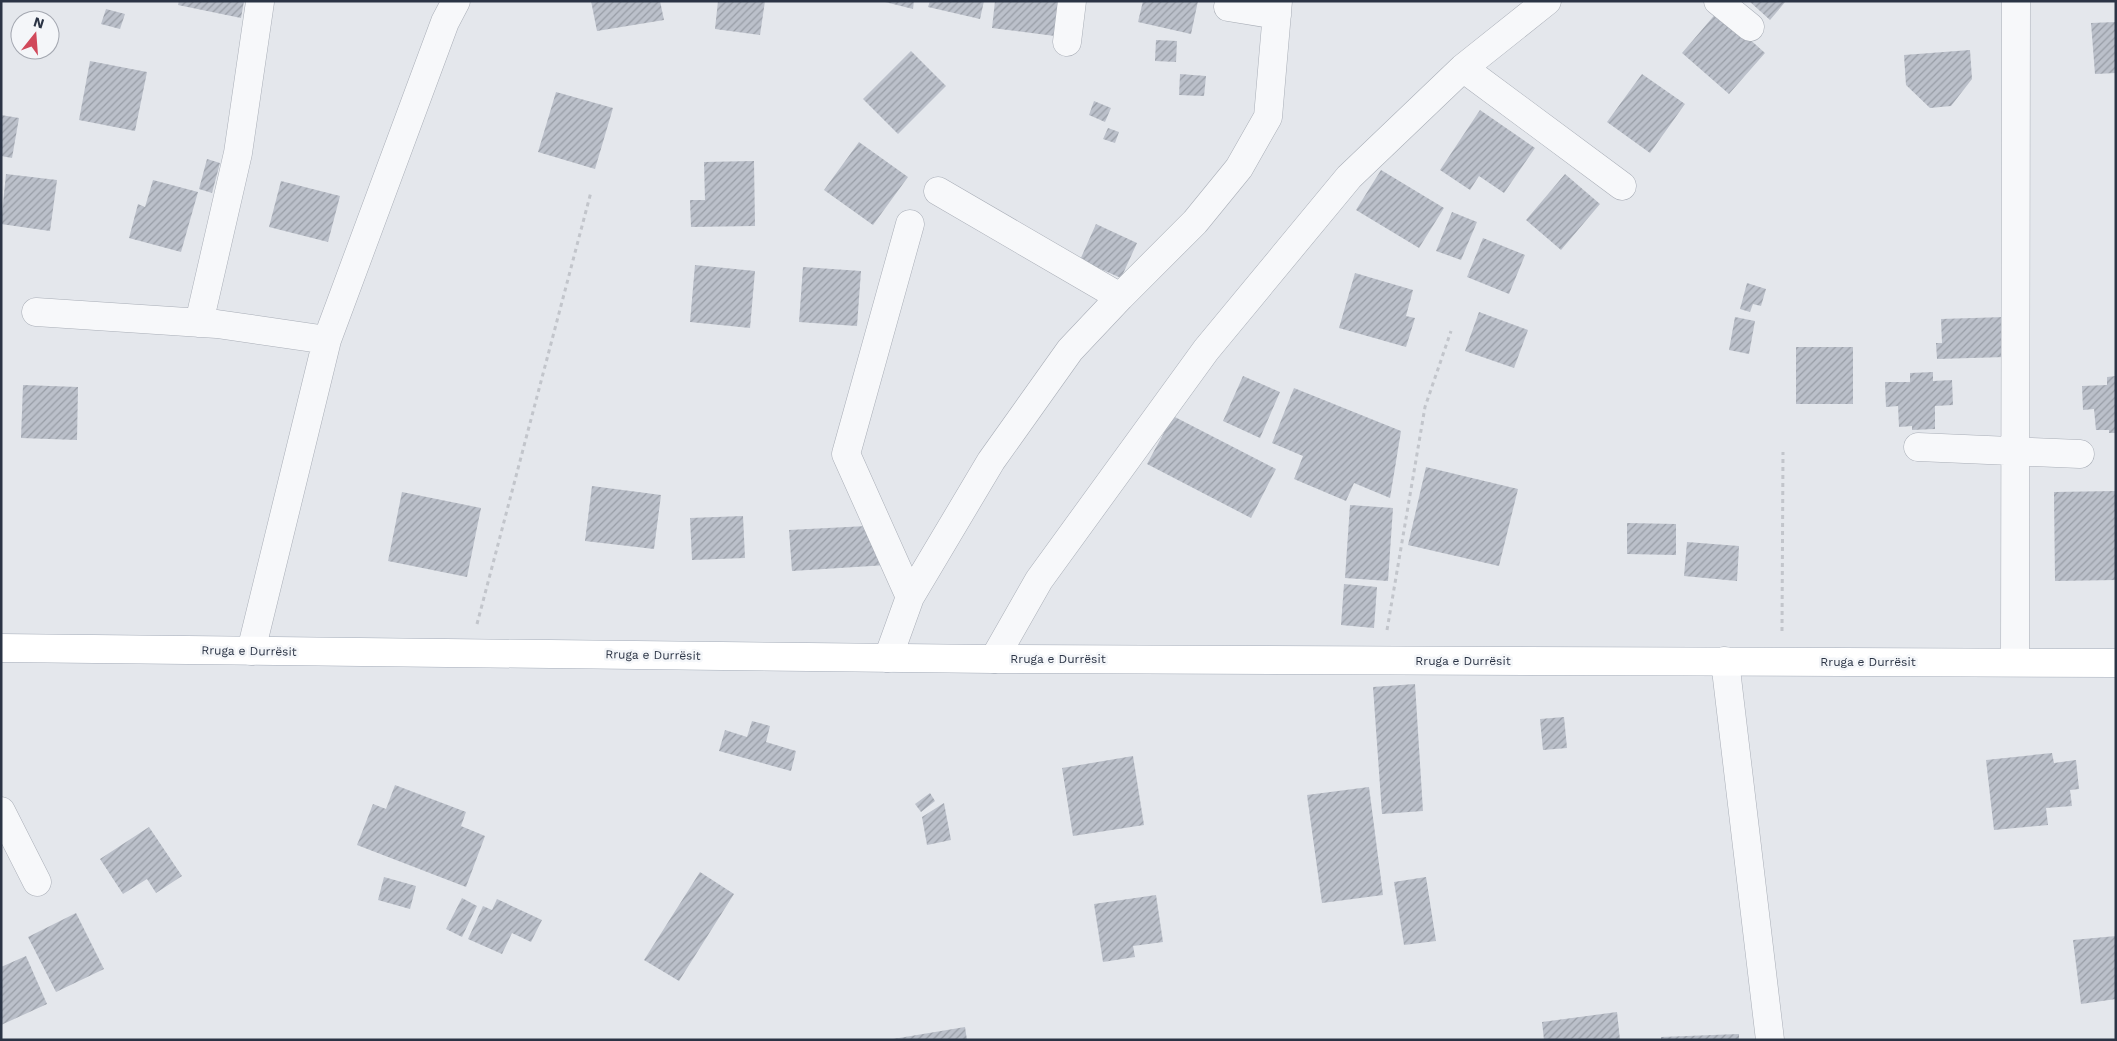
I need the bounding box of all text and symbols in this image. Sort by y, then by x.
north arrow [10,10,60,60]
text: N [32,13,46,32]
street label: Rruga e Durrësit [201,643,297,659]
street label: Rruga e Durrësit [605,647,701,663]
street label: Rruga e Durrësit [1010,652,1106,666]
street label: Rruga e Durrësit [1415,654,1511,668]
street label: Rruga e Durrësit [1820,655,1916,669]

